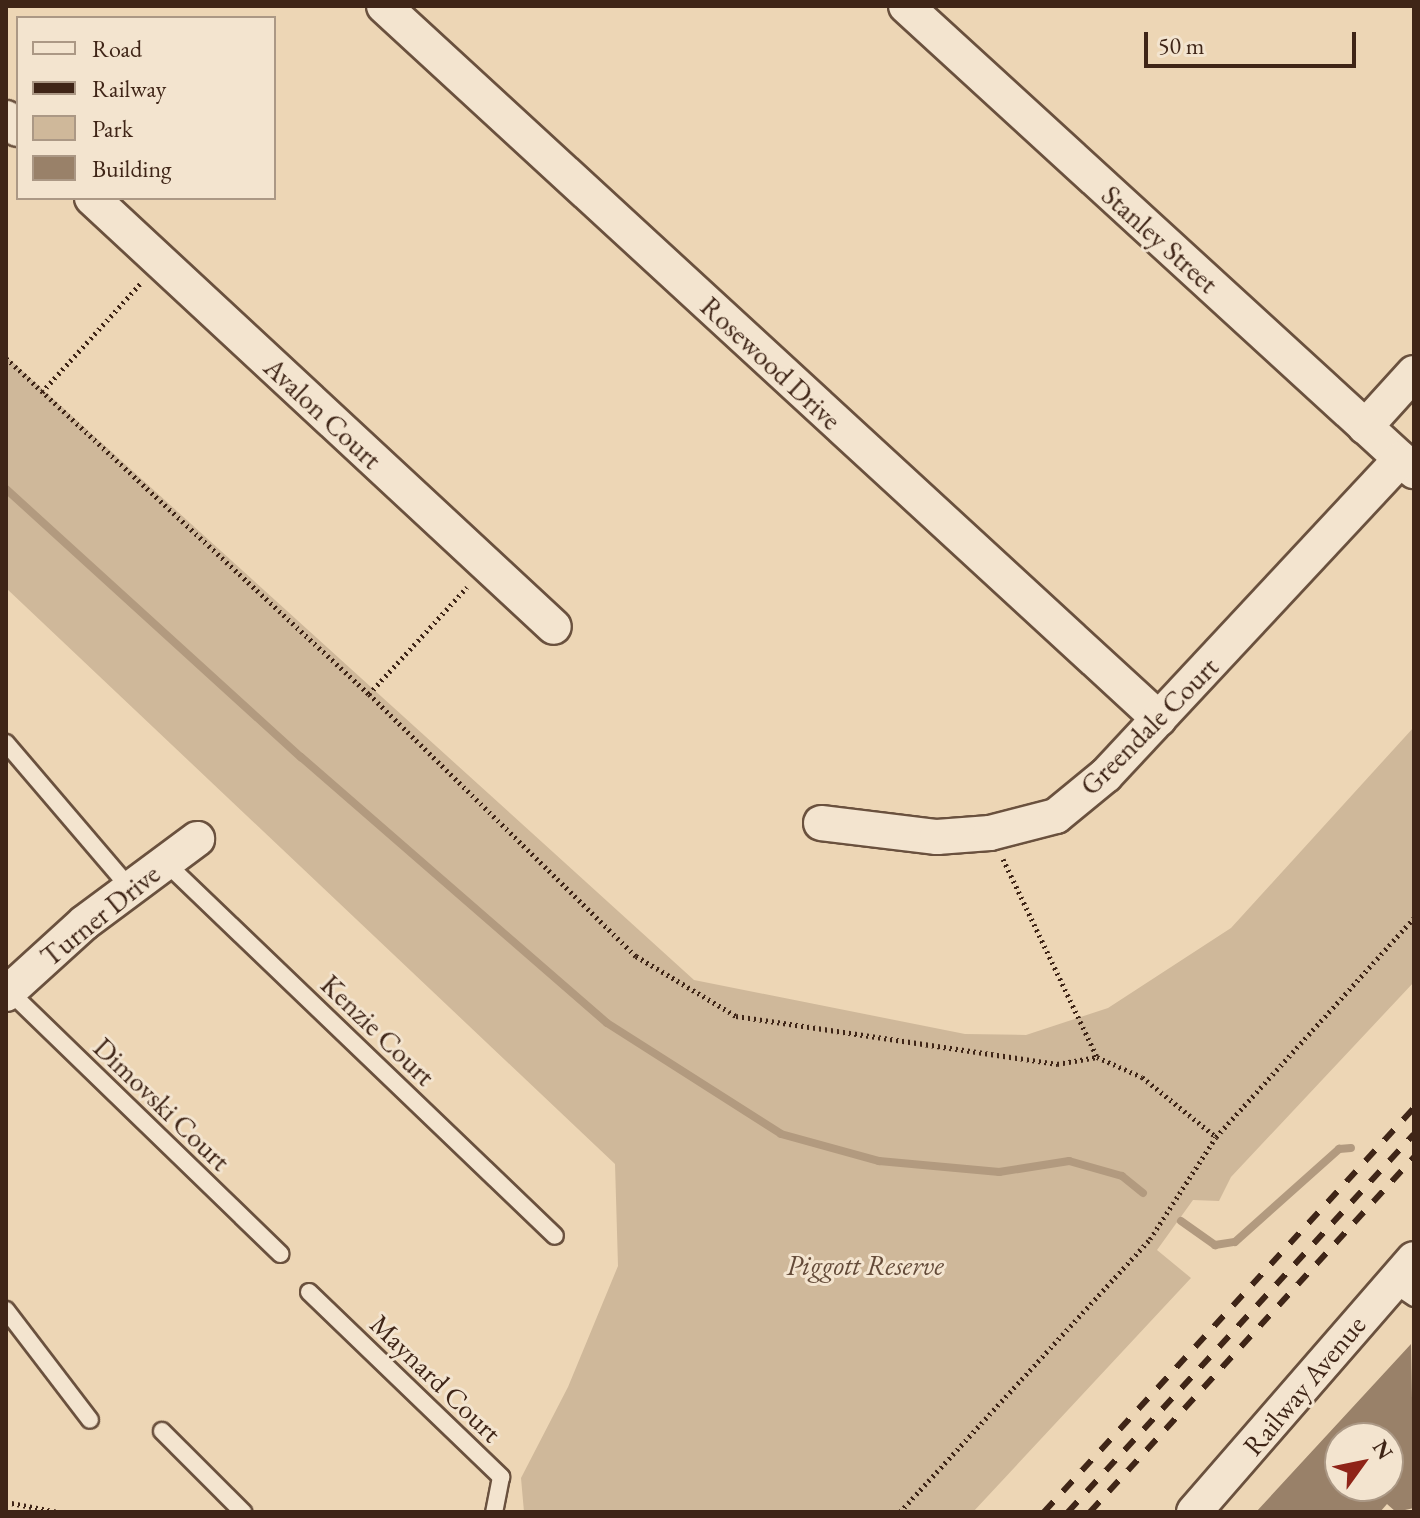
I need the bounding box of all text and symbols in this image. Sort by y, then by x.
legend [16,16,276,200]
scale bar [1148,16,1360,66]
text: 50 m [1158,30,1205,61]
text: Road [92,33,142,64]
text: Railway [92,73,166,104]
text: Park [92,113,133,144]
text: Building [92,153,172,184]
street label: Stanley Street [1095,178,1225,300]
street label: Rosewood Drive [694,289,848,437]
street label: Avalon Court [257,350,389,476]
street label: Greendale Court [1073,650,1225,802]
street label: Turner Drive [34,857,166,973]
street label: Kenzie Court [314,967,442,1093]
street label: Dimovski Court [87,1031,237,1177]
park label: Piggott Reserve [786,1248,944,1282]
street label: Maynard Court [363,1307,509,1449]
street label: Railway Avenue [1236,1308,1372,1462]
north arrow [1324,1422,1404,1502]
text: N [1366,1434,1400,1465]

